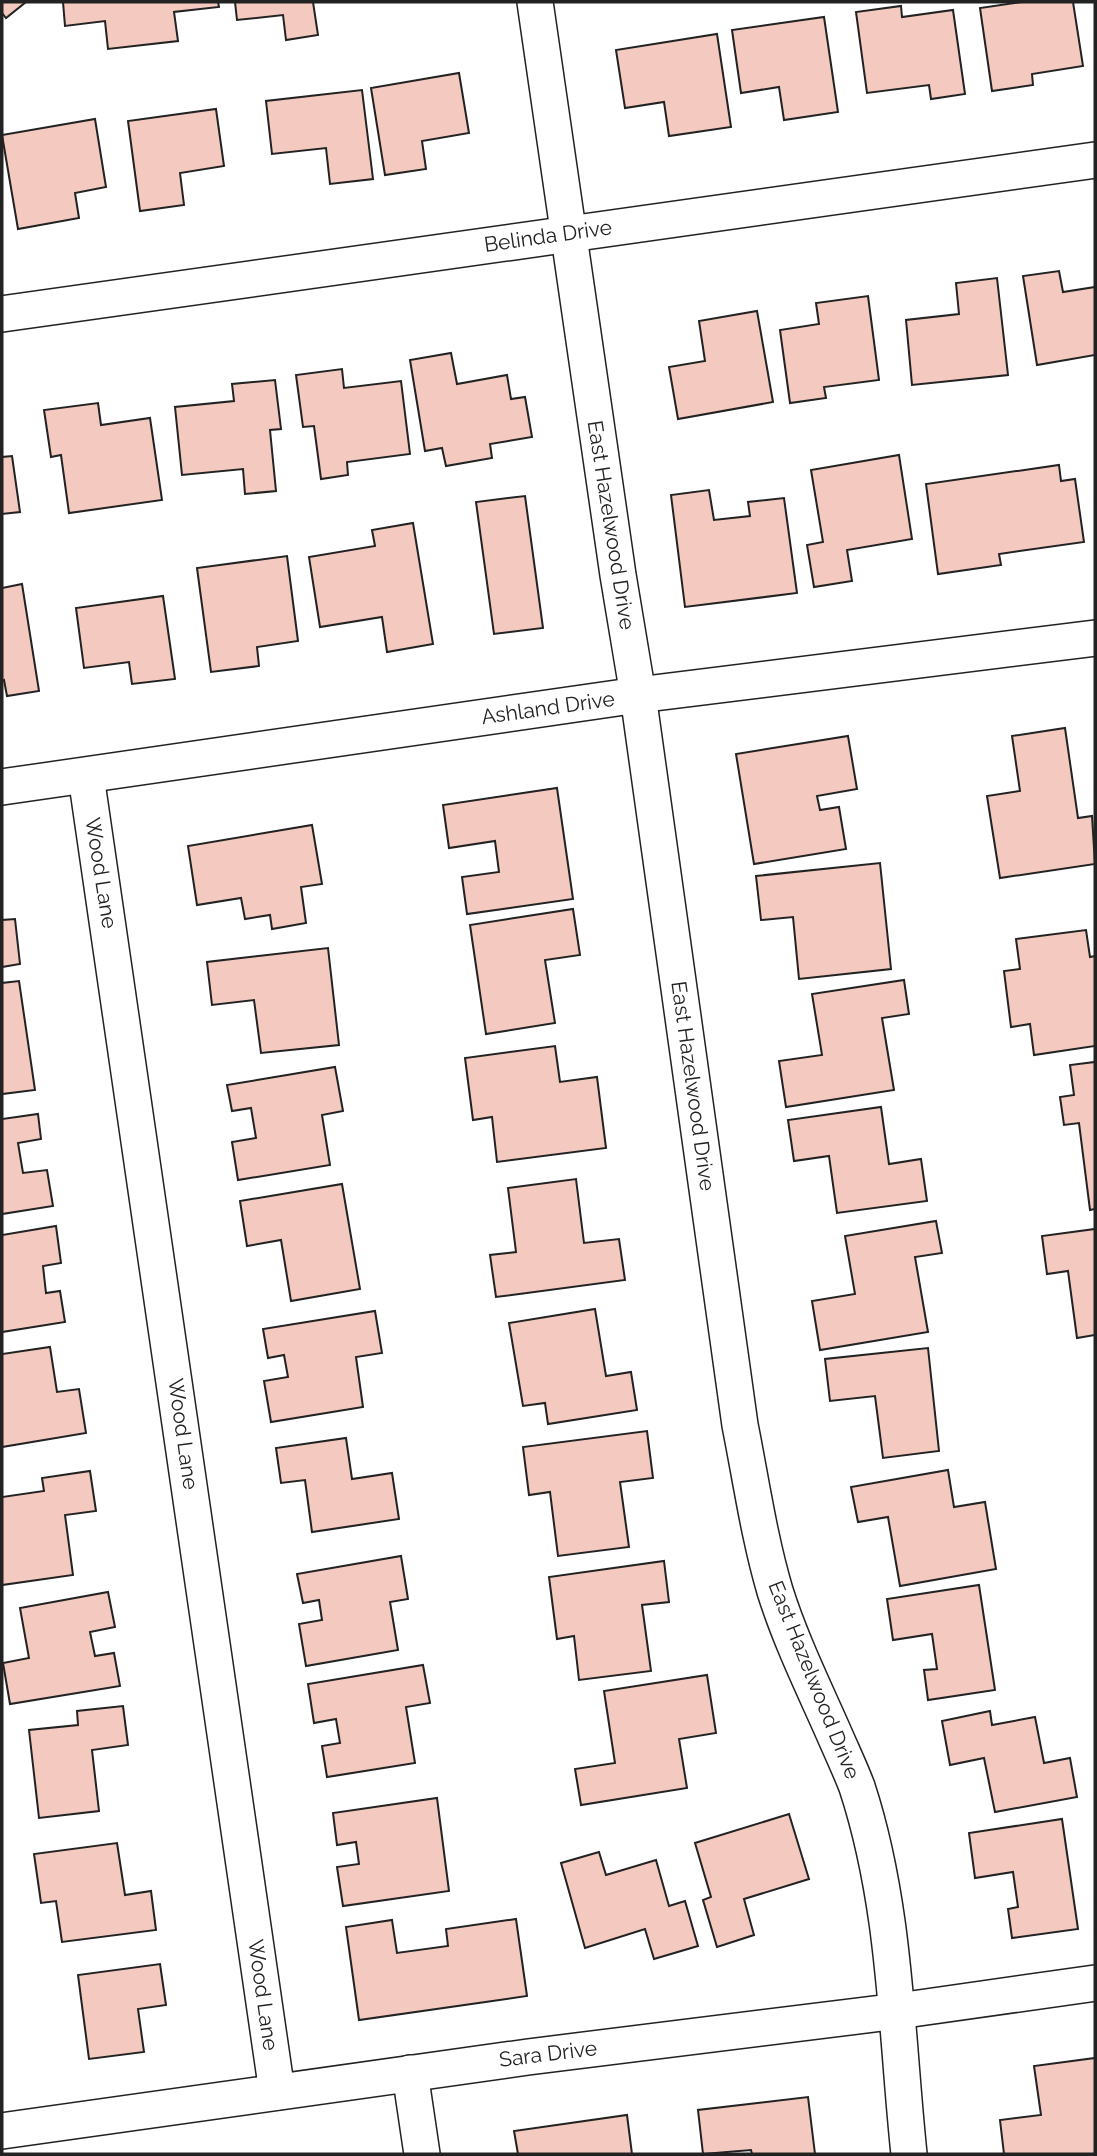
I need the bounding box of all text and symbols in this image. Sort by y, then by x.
street label: Belinda Drive [482,214,613,257]
street label: East Hazelwood Drive [583,419,640,631]
street label: Ashland Drive [480,686,616,729]
street label: Wood Lane [80,816,123,930]
street label: East Hazelwood Drive [666,979,721,1192]
street label: Wood Lane [163,1377,204,1491]
street label: East Hazelwood Drive [763,1577,866,1783]
street label: Wood Lane [243,1938,284,2052]
street label: Sara Drive [498,2035,598,2072]

